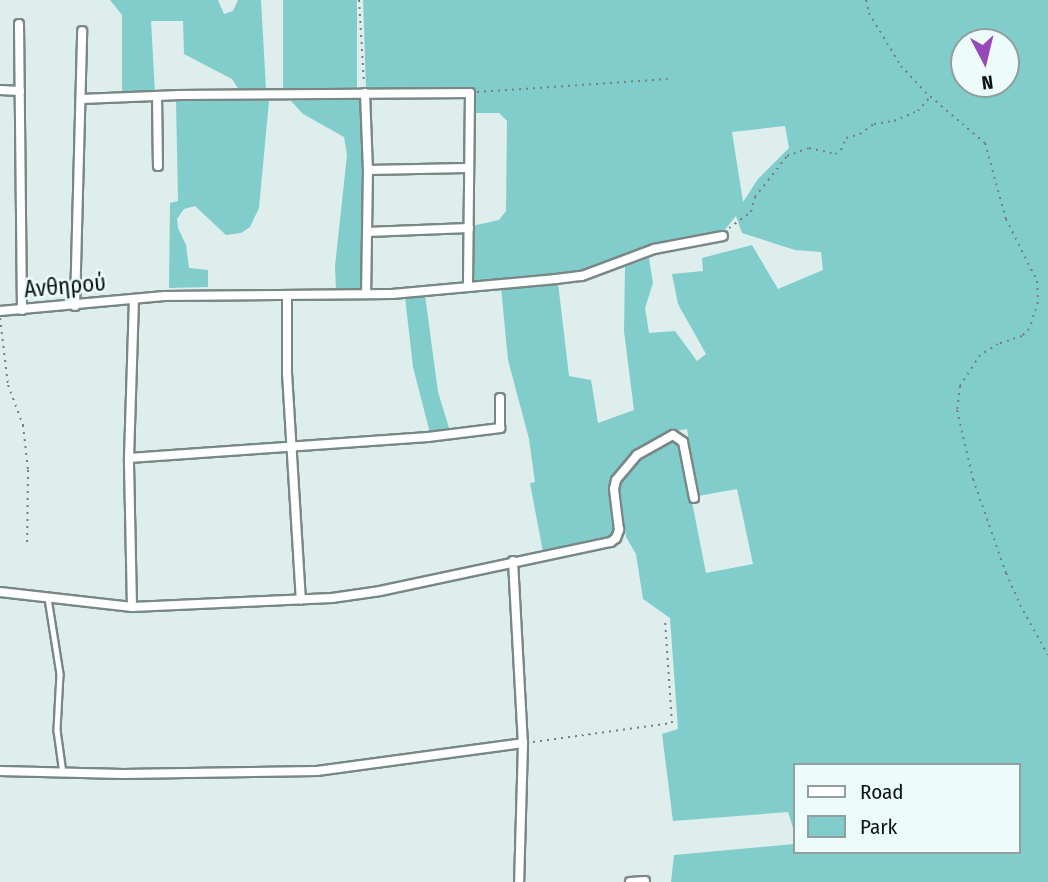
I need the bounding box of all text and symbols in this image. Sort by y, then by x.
north arrow [950,28,1020,98]
text: N [980,70,994,94]
street label: Ανθηρού [23,269,107,303]
legend [792,763,1020,854]
text: Road [860,779,904,805]
text: Park [860,814,897,840]

